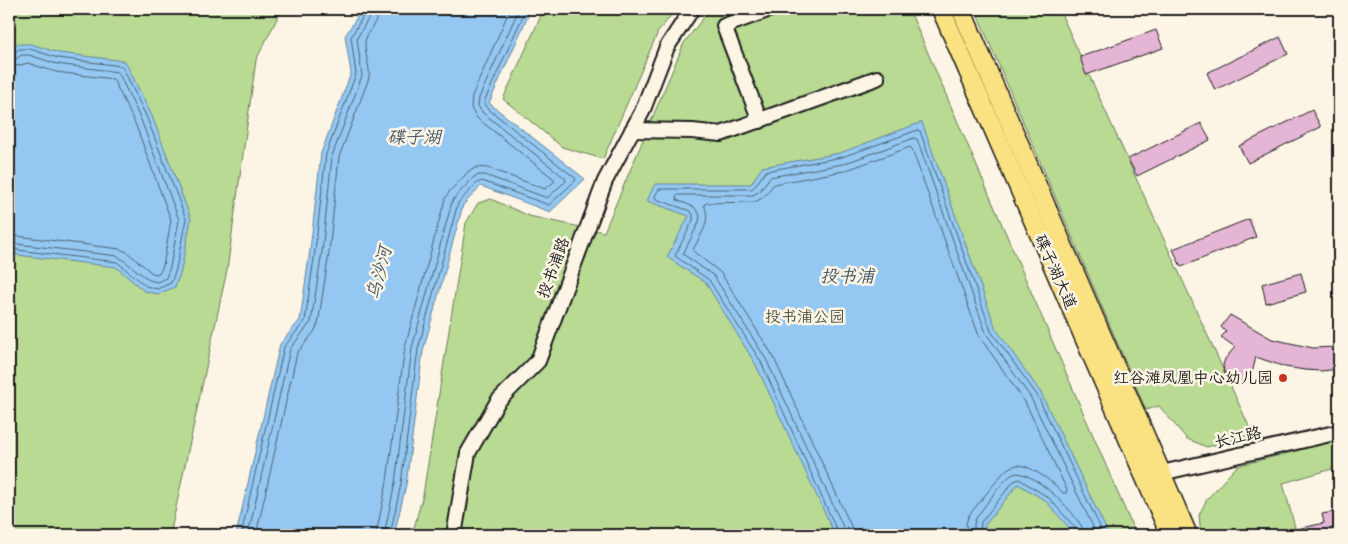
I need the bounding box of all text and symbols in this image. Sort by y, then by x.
water label: 碟子湖 [387,126,443,150]
street label: 碟子湖大道 [1029,231,1081,313]
street label: 投书浦路 [533,234,575,302]
water label: 乌沙河 [362,241,399,302]
water label: 投书浦 [820,265,876,289]
park label: 投书浦公园 [765,307,845,328]
place label: 红谷滩凤凰中心幼儿园 [1113,368,1273,389]
marker: 红谷滩凤凰中心幼儿园 [1277,372,1289,384]
street label: 长江路 [1212,422,1264,454]

